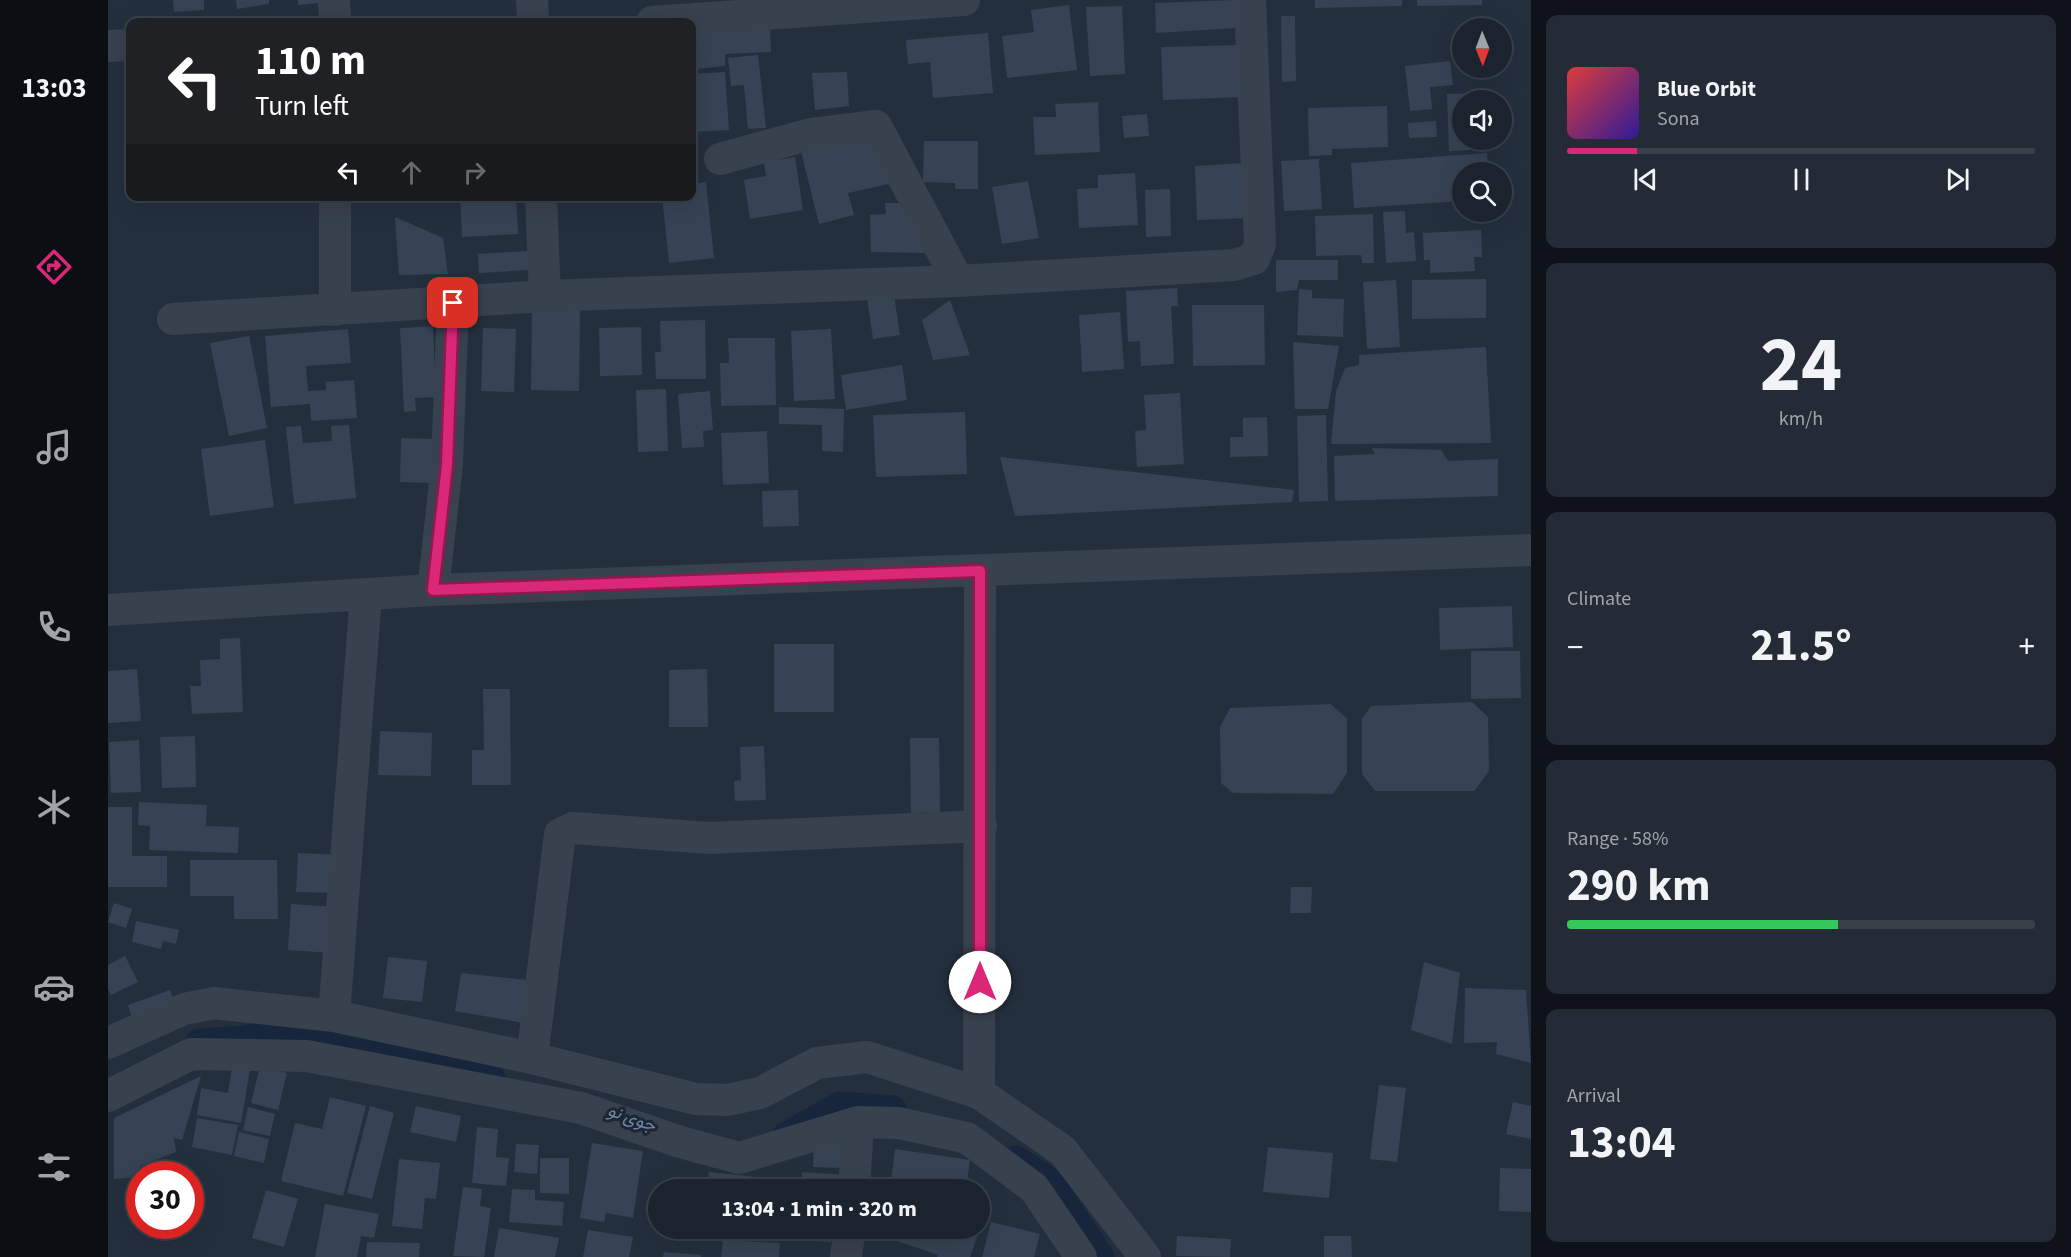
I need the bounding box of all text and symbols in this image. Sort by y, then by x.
north arrow [1452,18,1512,78]
map controls [1452,18,1512,222]
text: 110 m [255,31,366,91]
icon: left [156,42,234,120]
text: 13:03 [21,69,87,108]
text: Blue Orbit [1657,73,1756,105]
text: Turn left [255,87,349,126]
button: sound [1452,90,1512,150]
text: Sona [1657,105,1700,133]
icon: left [332,156,365,189]
icon: ahead [395,156,428,189]
icon: right [458,156,491,189]
button: search [1452,162,1512,222]
icon: previous [1629,163,1662,196]
icon: pause [1785,163,1818,196]
icon: next [1941,163,1974,196]
icon: directions [33,246,75,288]
pin [427,277,478,328]
icon: arrive [436,286,469,319]
text: 24 [1760,310,1842,421]
text: km/h [1779,405,1823,433]
icon: music [33,426,75,468]
text: Climate [1567,585,1631,613]
icon: phone [33,606,75,648]
text: 21.5° [1750,614,1852,678]
text: − [1567,624,1583,671]
text: + [2019,624,2035,671]
icon: climate [33,786,75,828]
text: Range · 58% [1567,825,1668,853]
text: 290 km [1567,854,1711,918]
position arrow [948,950,1012,1014]
icon: car [33,966,75,1008]
text: Arrival [1567,1082,1621,1110]
water label: جوی نو [604,1098,660,1139]
text: 13:04 [1567,1111,1676,1175]
icon: filters [33,1146,75,1188]
speed limit sign: 30 [126,1161,204,1239]
text: 13:04 · 1 min · 320 m [721,1193,917,1225]

